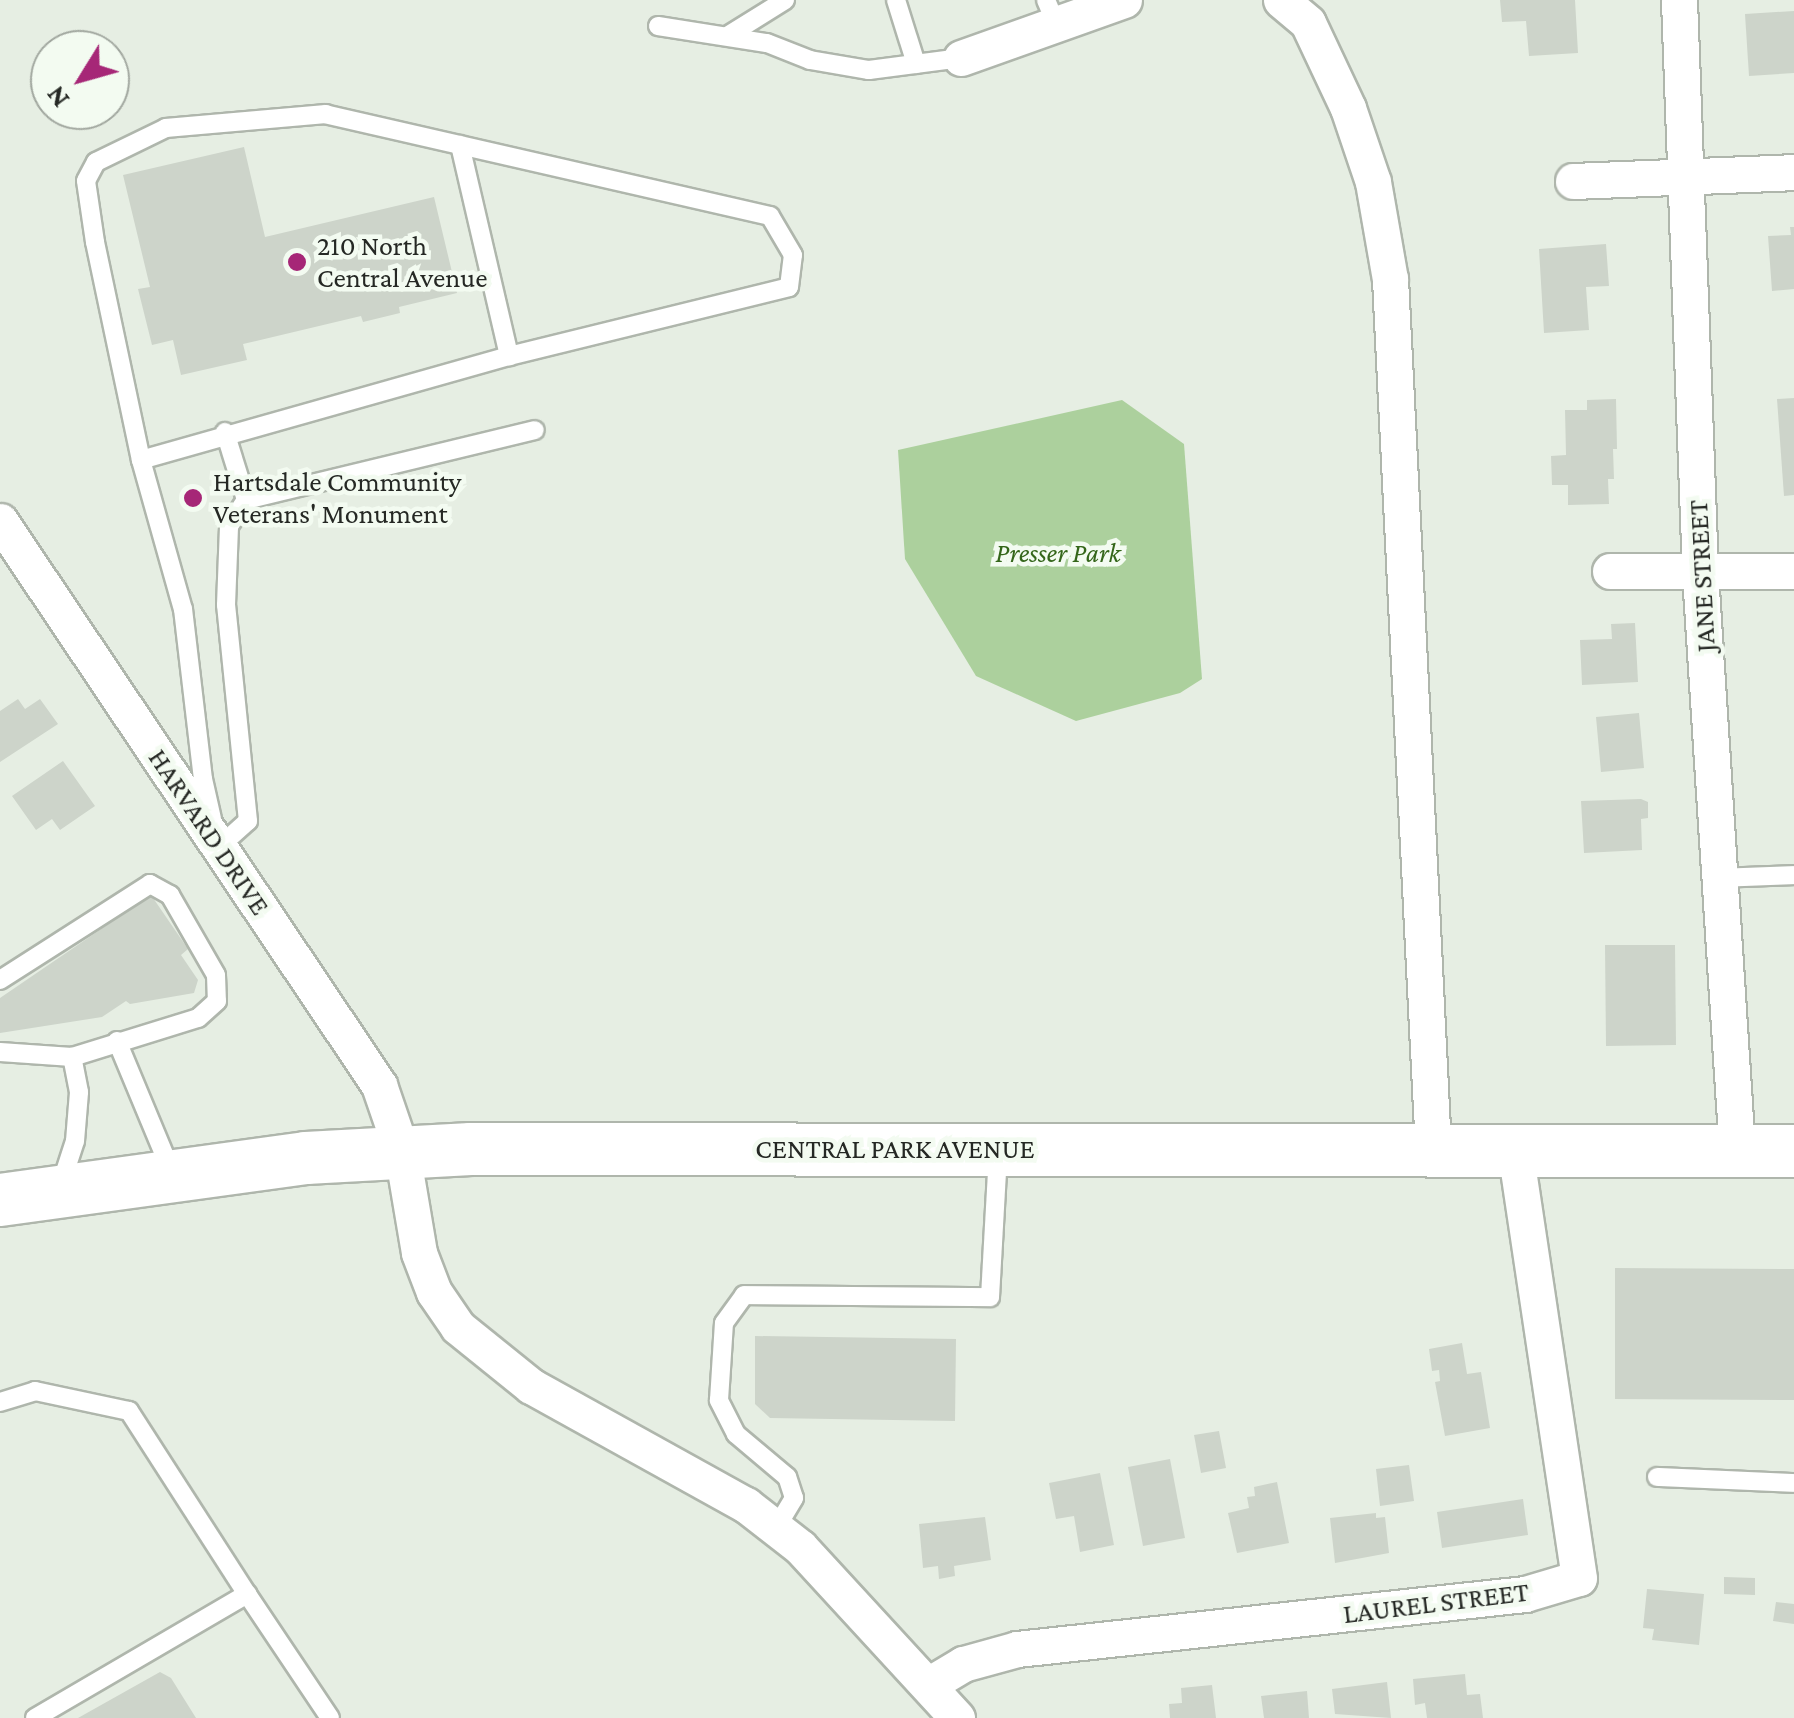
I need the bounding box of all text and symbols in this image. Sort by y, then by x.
north arrow [30,30,130,130]
text: N [39,80,75,114]
place label: 210 North Central Avenue [317,229,487,295]
marker: 210 North Central Avenue [286,251,308,273]
place label: Hartsdale Community Veterans' Monument [213,465,461,531]
marker: Hartsdale Community Veterans' Monument [182,487,204,509]
street label: JANE STREET [1681,499,1723,653]
park label: Presser Park [995,536,1121,570]
street label: HARVARD DRIVE [141,742,277,922]
street label: CENTRAL PARK AVENUE [755,1132,1035,1166]
street label: LAUREL STREET [1341,1575,1531,1631]

